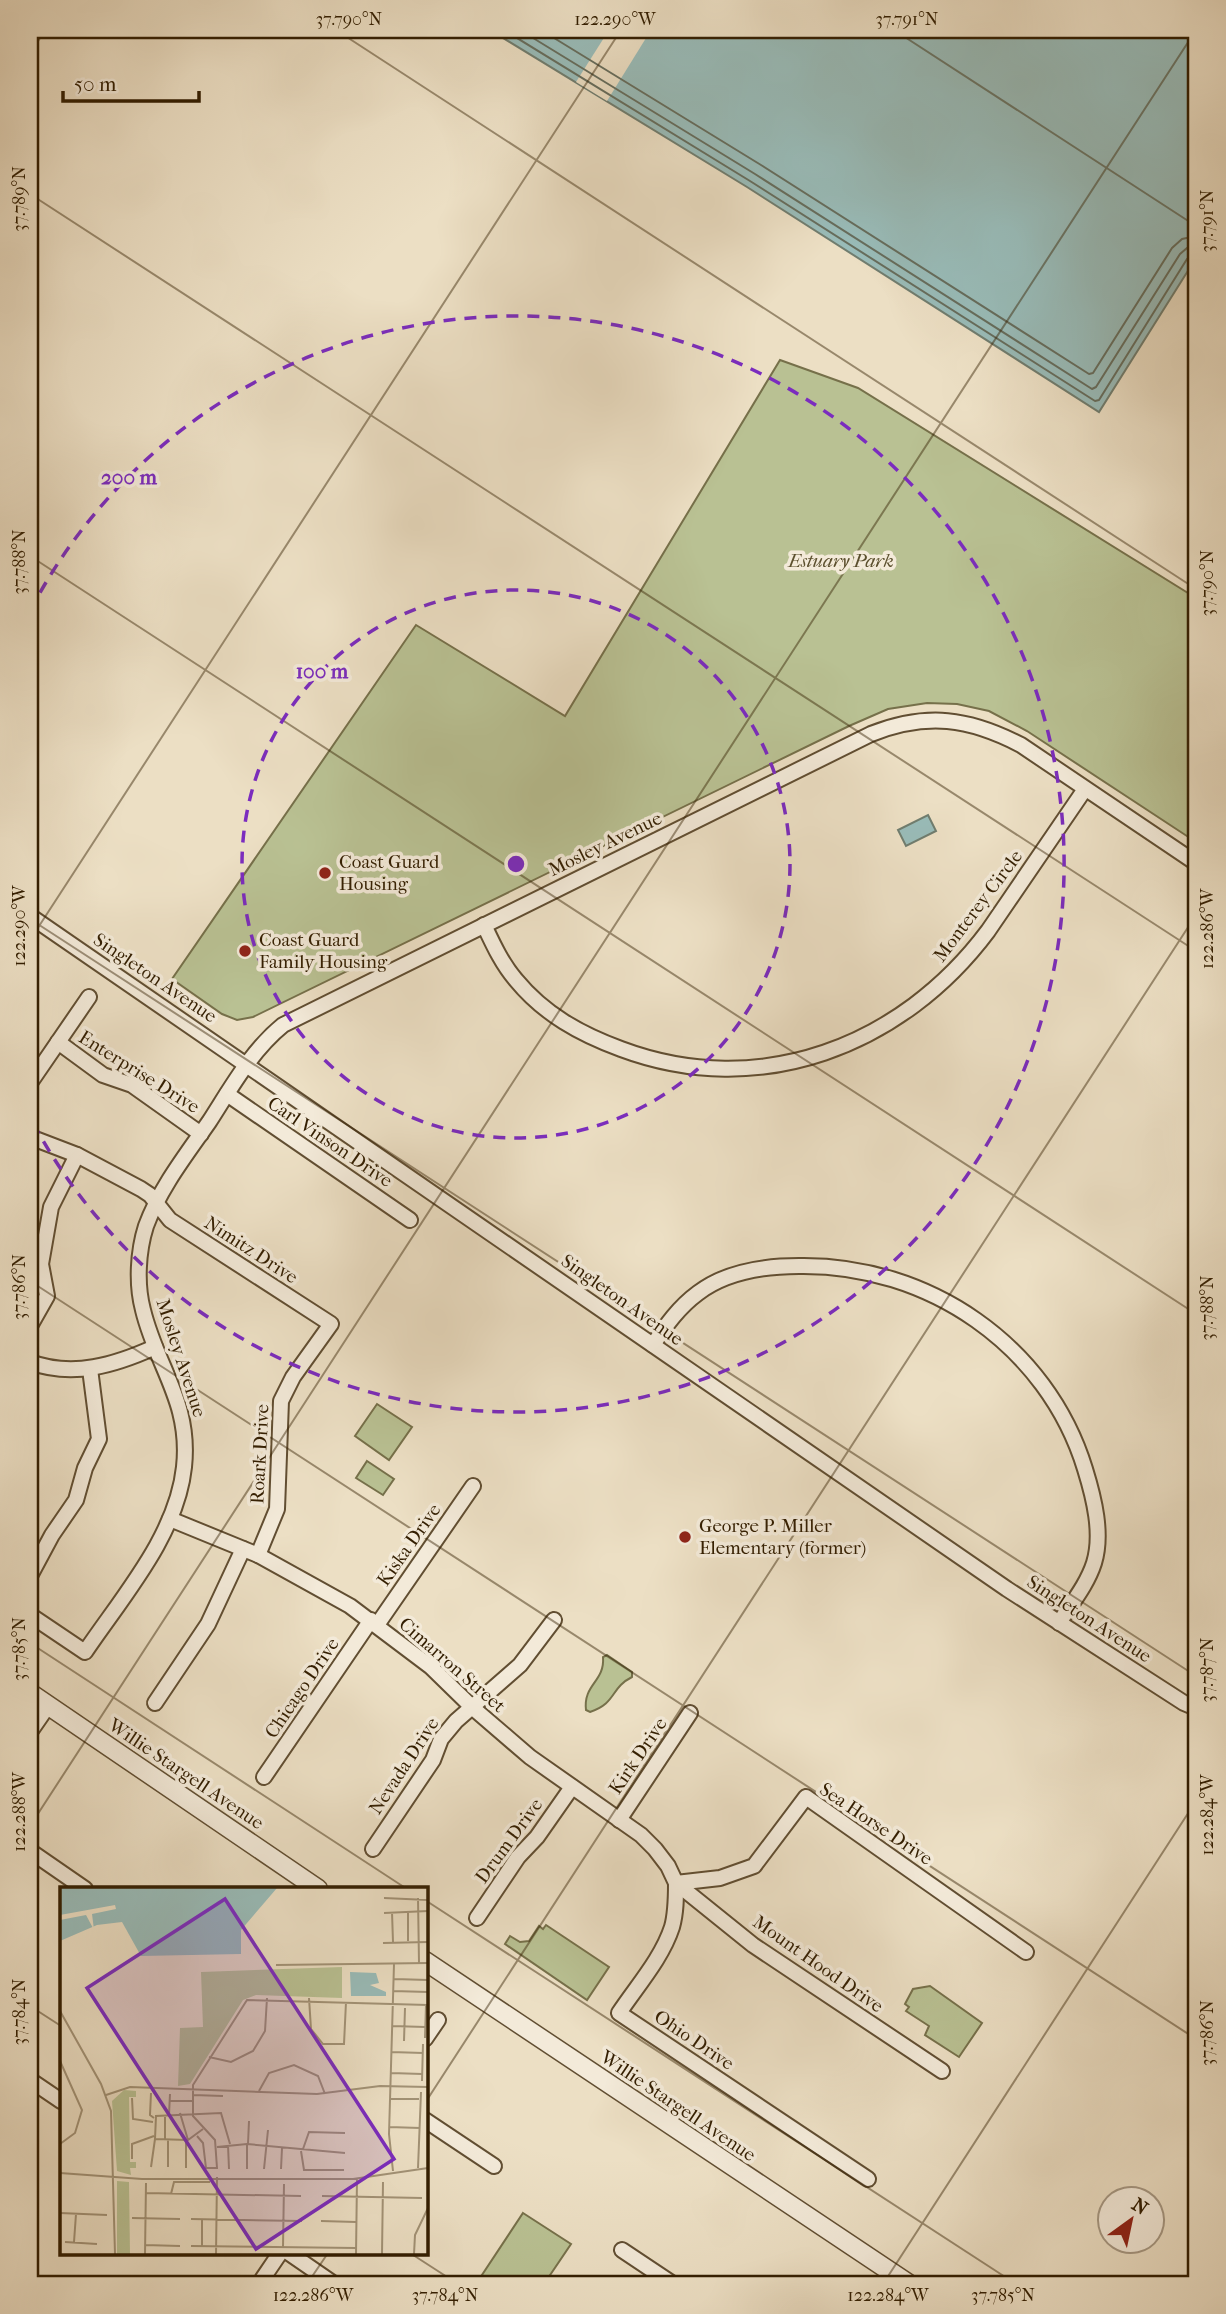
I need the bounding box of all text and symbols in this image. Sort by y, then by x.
text: 37.790°N [316,9,383,30]
text: 122.290°W [574,9,657,30]
text: 37.791°N [875,9,939,30]
scale bar [63,60,200,104]
text: 50 m [74,72,117,96]
text: 37.789°N [9,166,30,232]
text: 37.791°N [1197,189,1218,253]
text: 200 m [101,465,158,489]
text: 37.788°N [9,529,30,595]
text: 37.790°N [1197,549,1218,616]
park label: Estuary Park [787,550,894,572]
text: 100 m [296,659,349,683]
street label: Mosley Avenue [545,807,665,881]
street label: Monterey Circle [929,846,1027,966]
place label: Coast Guard Housing [339,851,440,895]
centre of rings [504,852,528,876]
marker: Coast Guard Housing [317,865,333,881]
text: 122.290°W [9,884,30,967]
text: 122.286°W [1197,887,1218,969]
street label: Singleton Avenue [89,929,221,1027]
place label: Coast Guard Family Housing [259,929,388,973]
marker: Coast Guard Family Housing [237,943,253,959]
street label: Enterprise Drive [75,1026,203,1118]
street label: Carl Vinson Drive [263,1092,397,1192]
street label: Nimitz Drive [200,1212,302,1288]
street label: Singleton Avenue [557,1250,687,1350]
text: 37.786°N [9,1254,30,1320]
text: 37.788°N [1197,1275,1218,1341]
street label: Mosley Avenue [151,1296,211,1420]
street label: Roark Drive [246,1403,274,1505]
street label: Kiska Drive [373,1500,445,1590]
place label: George P. Miller Elementary (former) [699,1515,866,1559]
marker: George P. Miller Elementary (former) [677,1529,693,1545]
street label: Singleton Avenue [1023,1571,1155,1667]
street label: Cimarron Street [394,1613,510,1717]
text: 37.785°N [9,1617,30,1681]
street label: Chicago Drive [260,1634,344,1742]
text: 37.787°N [1197,1637,1218,1702]
street label: Willie Stargell Avenue [103,1713,268,1834]
street label: Nevada Drive [365,1713,443,1819]
street label: Kirk Drive [604,1714,672,1798]
text: 122.288°W [9,1771,30,1852]
text: 122.284°W [1197,1773,1218,1856]
street label: Sea Horse Drive [815,1778,937,1870]
street label: Drum Drive [471,1794,547,1888]
inset map [60,1887,427,2254]
street label: Mount Hood Drive [749,1911,887,2017]
text: 37.784°N [9,1978,30,2045]
text: 37.786°N [1197,2000,1218,2066]
street label: Ohio Drive [650,2005,738,2075]
street label: Willie Stargell Avenue [595,2045,760,2166]
north arrow [1096,2184,1166,2254]
text: N [1128,2193,1152,2220]
text: 122.286°W [273,2285,355,2306]
text: 37.784°N [412,2285,479,2306]
text: 122.284°W [847,2285,930,2306]
text: 37.785°N [971,2285,1035,2306]

